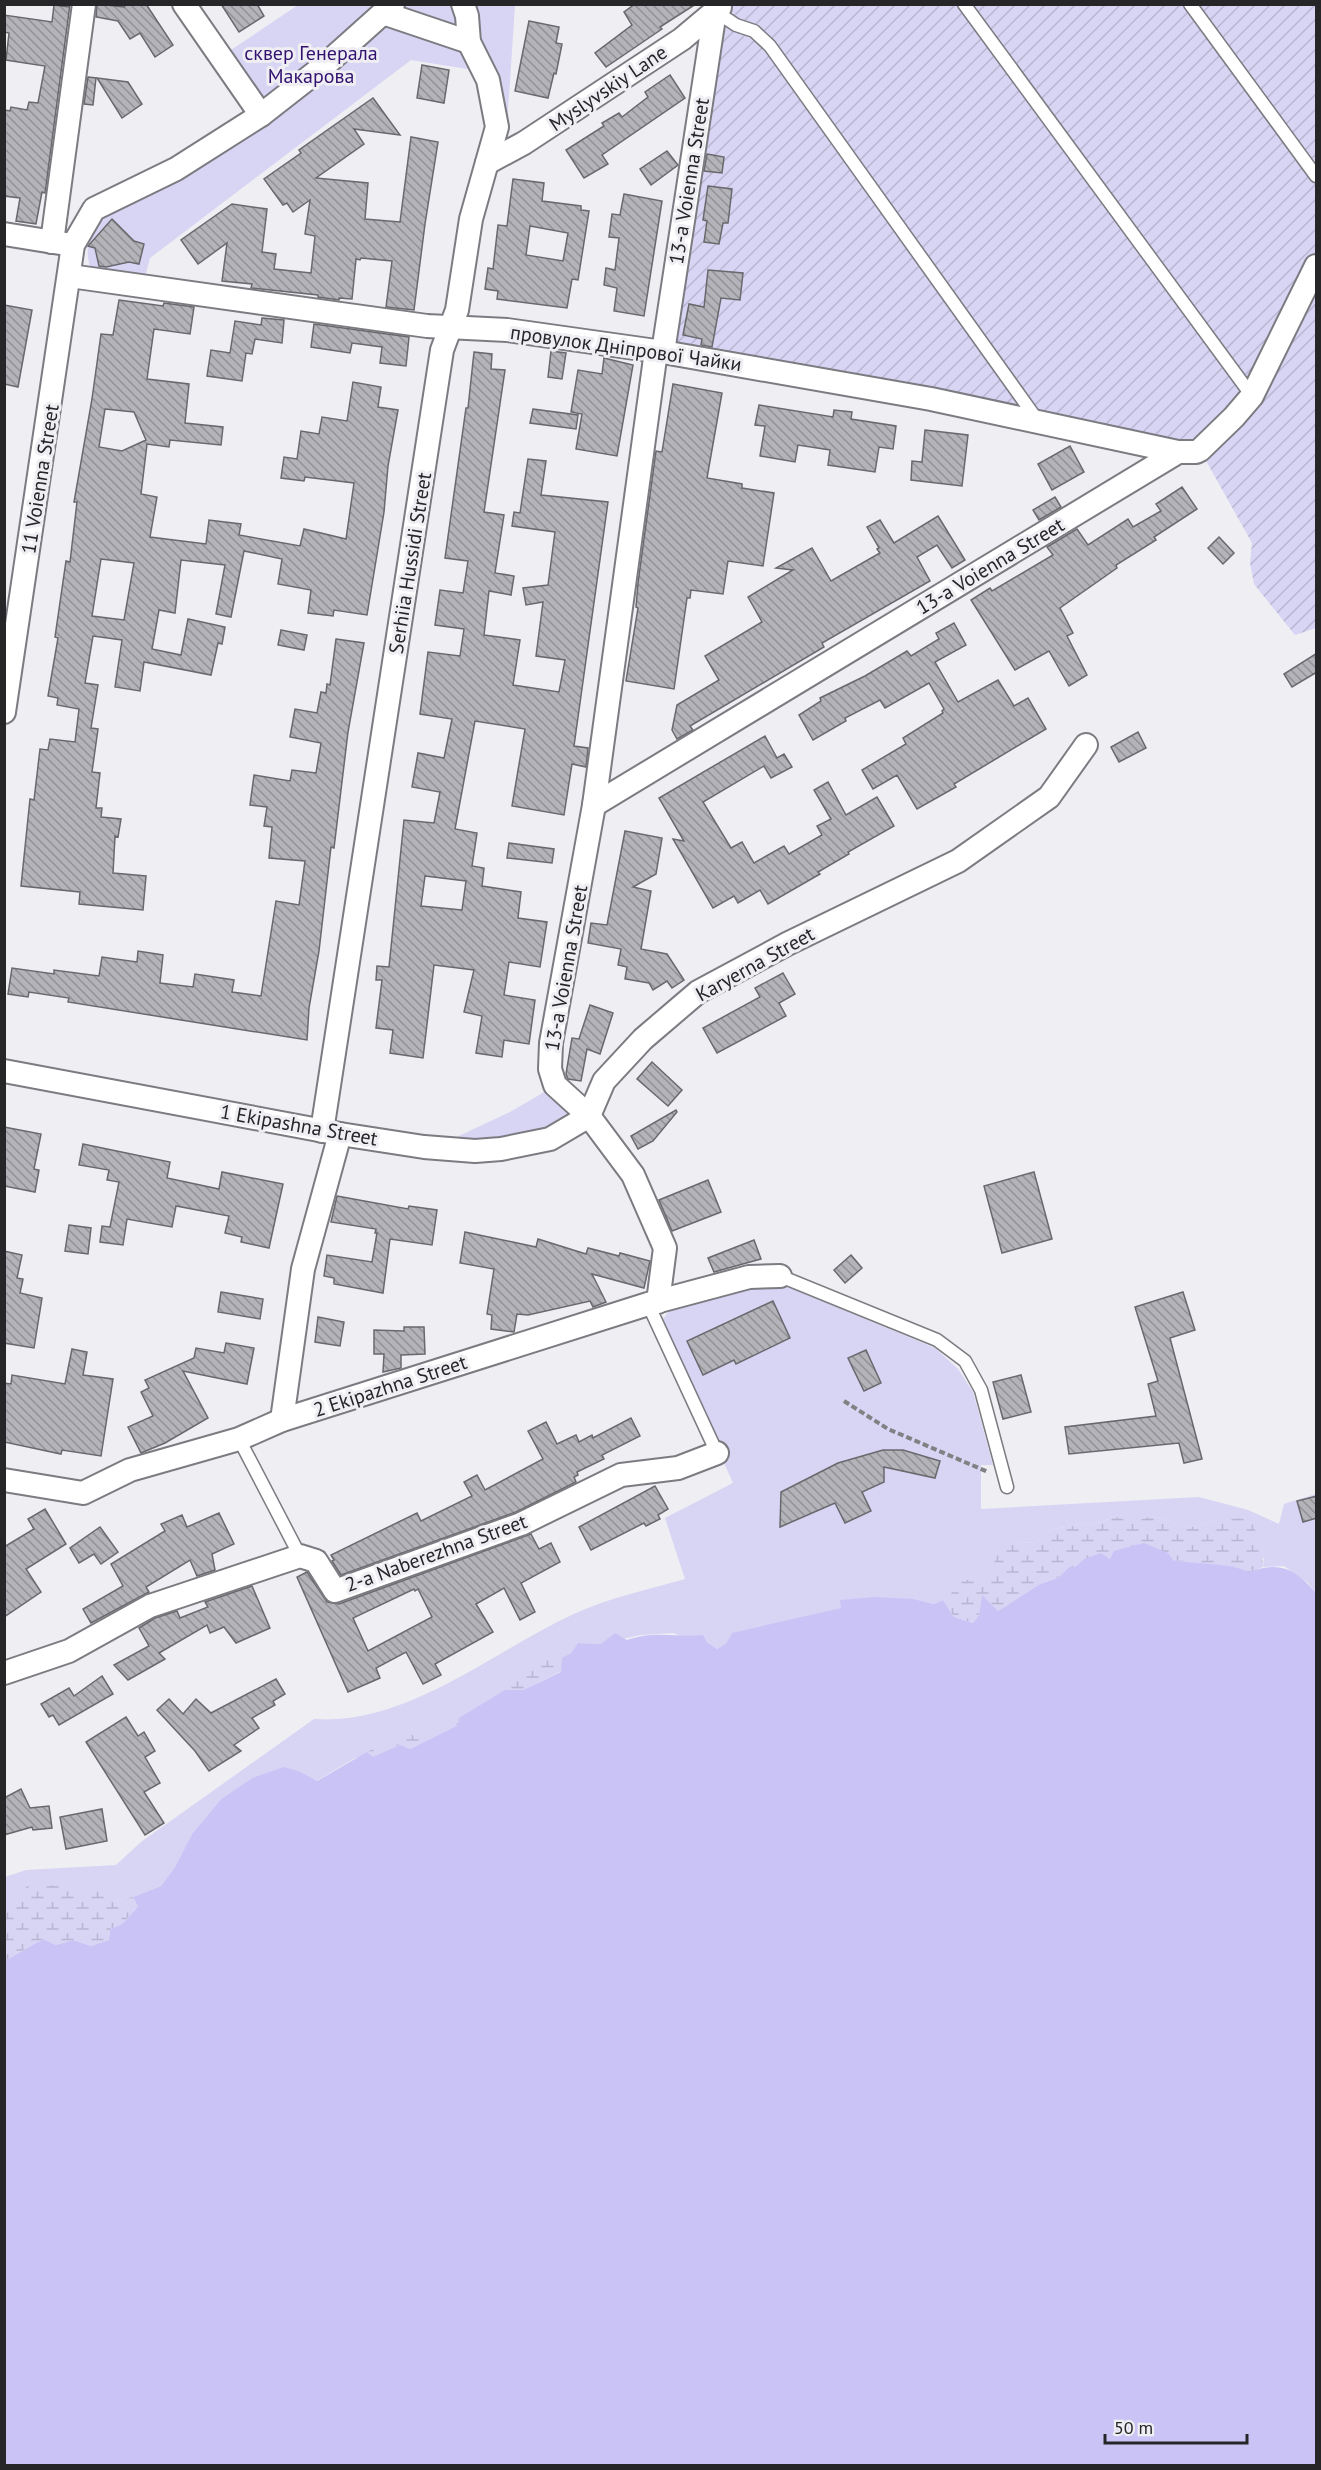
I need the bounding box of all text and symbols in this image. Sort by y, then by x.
street label: Myslyvskiy Lane [544,39,672,137]
park label: сквер Генерала Макарова [244,40,378,89]
street label: 13-a Voienna Street [663,96,715,266]
street label: провулок Дніпрової Чайки [509,319,743,377]
street label: 11 Voienna Street [15,402,65,556]
street label: Serhiia Hussidi Street [383,470,437,656]
street label: 13-a Voienna Street [911,511,1069,620]
street label: 13-a Voienna Street [539,883,593,1053]
street label: Karyerna Street [691,921,819,1007]
street label: 1 Ekipashna Street [218,1098,380,1152]
street label: 2 Ekipazhna Street [310,1349,470,1423]
street label: 2-a Naberezhna Street [342,1508,531,1598]
scale bar [1105,2407,1248,2445]
text: 50 m [1114,2416,1153,2439]

